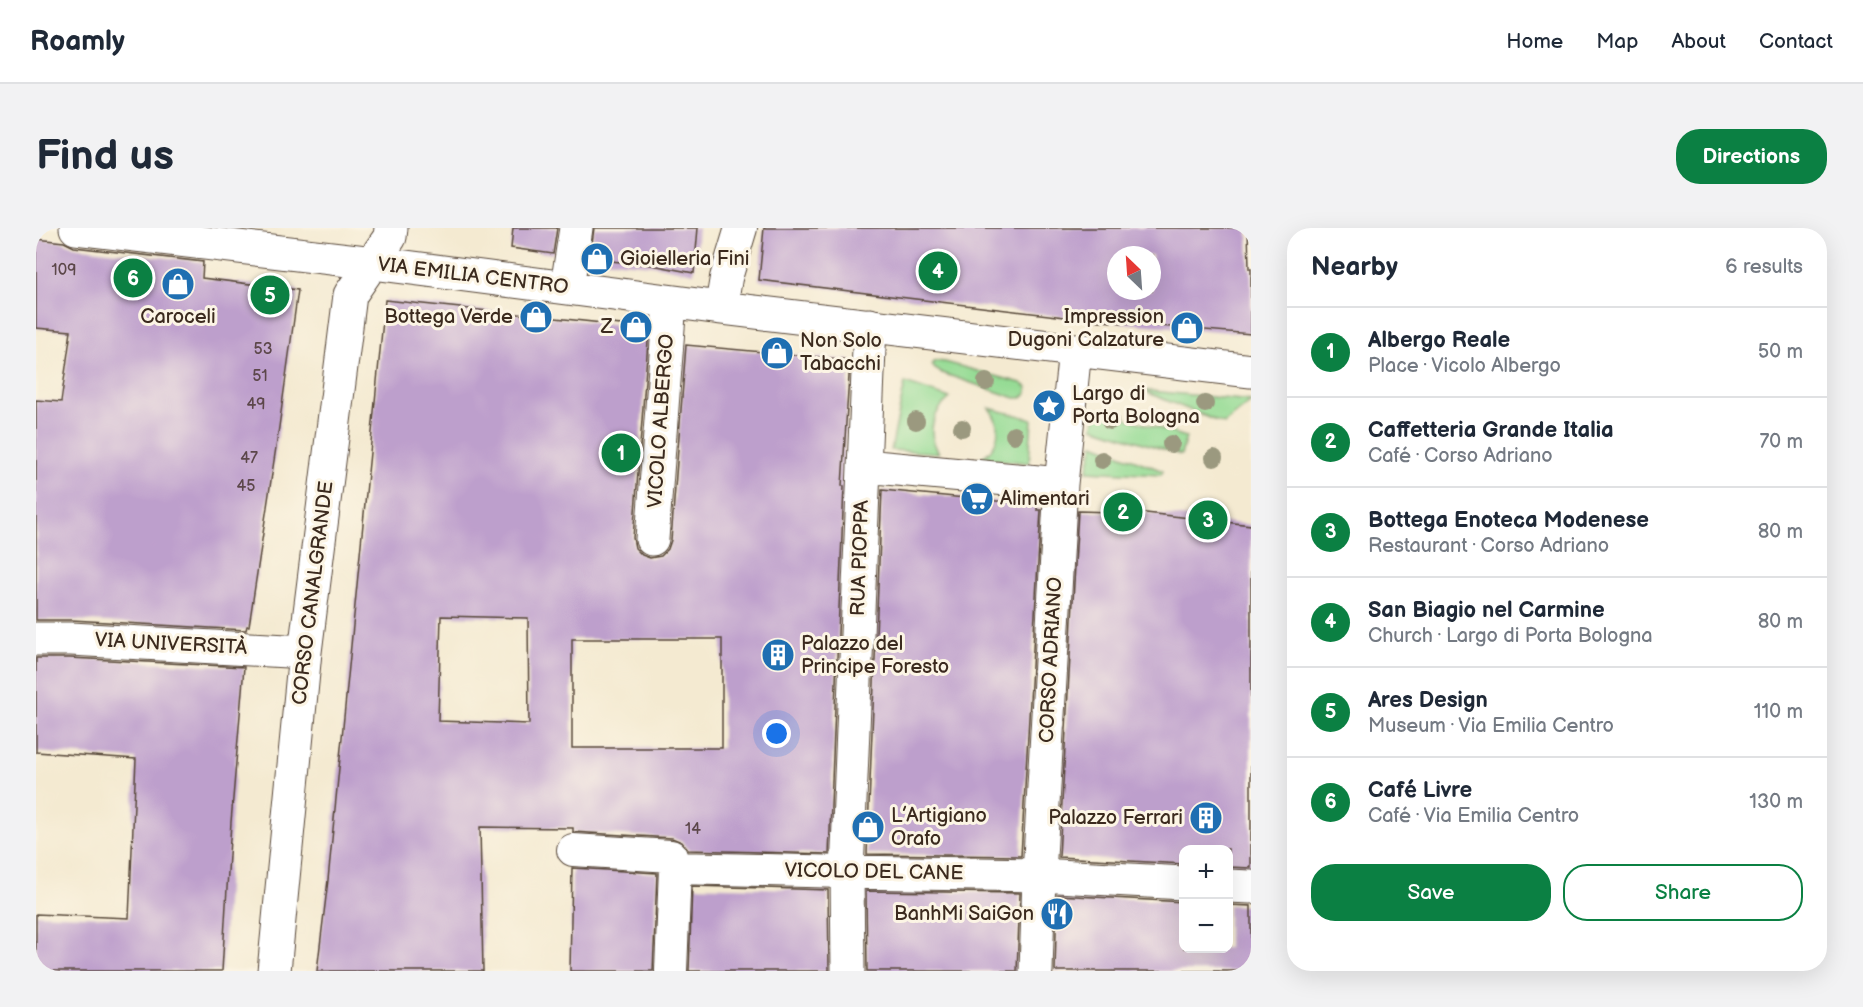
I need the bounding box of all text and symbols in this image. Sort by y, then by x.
text: Roamly [30,25,125,58]
text: Home [1506,29,1563,54]
text: Map [1596,29,1638,54]
text: About [1671,29,1726,54]
text: Contact [1759,29,1833,54]
button: Directions [1676,129,1827,184]
text: Find us [36,131,174,182]
shop icon: Gioielleria Fini [579,241,615,277]
north arrow [1107,246,1161,300]
place label: Gioielleria Fini [620,247,749,271]
pin: 4 [918,248,958,294]
street label: VIA EMILIA CENTRO [376,252,570,300]
text: Nearby [1311,252,1398,283]
text: 6 results [1725,255,1803,279]
pin: 6 [114,256,152,300]
house number: 109 [52,261,76,280]
shop icon: Caroceli [160,266,196,302]
pin: 5 [250,272,290,318]
shop icon: Bottega Verde [518,299,554,335]
place label: Caroceli [140,305,216,329]
place label: Bottega Verde [384,305,513,329]
place label: Impression Dugoni Calzature [1007,305,1164,352]
shop icon: Z [618,309,654,345]
shop icon: Impression Dugoni Calzature [1169,310,1205,346]
place label: Z [600,315,614,339]
text: Albergo Reale [1368,327,1510,354]
place label: Non Solo Tabacchi [800,329,882,376]
street label: VICOLO ALBERGO [643,333,679,509]
shop icon: Non Solo Tabacchi [759,335,795,371]
house number: 53 [253,340,273,359]
text: 1 [1326,340,1335,364]
text: 50 m [1758,340,1803,364]
text: Place · Vicolo Albergo [1368,354,1561,378]
house number: 51 [252,367,268,386]
place label: Largo di Porta Bologna [1072,382,1200,429]
place icon: Largo di Porta Bologna [1031,388,1067,424]
house number: 49 [246,395,266,414]
text: Caffetteria Grande Italia [1368,417,1614,444]
pin: 1 [602,430,640,476]
text: 2 [1325,430,1336,454]
text: 70 m [1759,430,1803,454]
text: Café · Corso Adriano [1368,444,1553,468]
house number: 47 [240,449,258,468]
house number: 45 [237,477,255,496]
street label: CORSO CANALGRANDE [287,480,339,706]
supermarket icon: Alimentari [959,481,995,517]
place label: Alimentari [1000,487,1090,511]
pin: 2 [1104,490,1142,534]
pin: 3 [1188,498,1228,542]
street label: RUA PIOPPA [846,499,874,616]
text: Bottega Enoteca Modenese [1368,507,1649,534]
text: 3 [1325,520,1336,544]
text: 80 m [1758,520,1803,544]
text: Restaurant · Corso Adriano [1368,534,1609,558]
street label: CORSO ADRIANO [1035,576,1067,744]
text: San Biagio nel Carmine [1368,597,1605,624]
text: 4 [1325,610,1336,634]
text: 80 m [1758,610,1803,634]
text: Church · Largo di Porta Bologna [1368,624,1653,648]
street label: VIA UNIVERSITÀ [94,627,248,660]
place label: Palazzo del Principe Foresto [801,632,949,679]
building icon: Palazzo del Principe Foresto [760,637,796,673]
text: Ares Design [1368,687,1488,714]
text: 5 [1325,700,1336,724]
text: 110 m [1754,700,1803,724]
text: Museum · Via Emilia Centro [1368,714,1614,738]
your location [762,719,791,748]
text: Café Livre [1368,777,1472,804]
text: 6 [1324,790,1337,814]
text: 130 m [1749,790,1803,814]
building icon: Palazzo Ferrari [1188,800,1224,836]
place label: L’Artigiano Orafo [891,804,987,851]
text: Café · Via Emilia Centro [1368,804,1579,828]
place label: Palazzo Ferrari [1048,806,1183,830]
shop icon: L’Artigiano Orafo [850,809,886,845]
house number: 14 [685,820,701,839]
map controls [1179,845,1233,953]
button: + [1179,845,1233,899]
street label: VICOLO DEL CANE [784,858,964,886]
button: Save [1311,864,1551,921]
button: Share [1563,864,1803,921]
restaurant icon: BanhMi SaiGon [1039,896,1075,932]
button: − [1179,899,1233,953]
place label: BanhMi SaiGon [894,902,1034,926]

